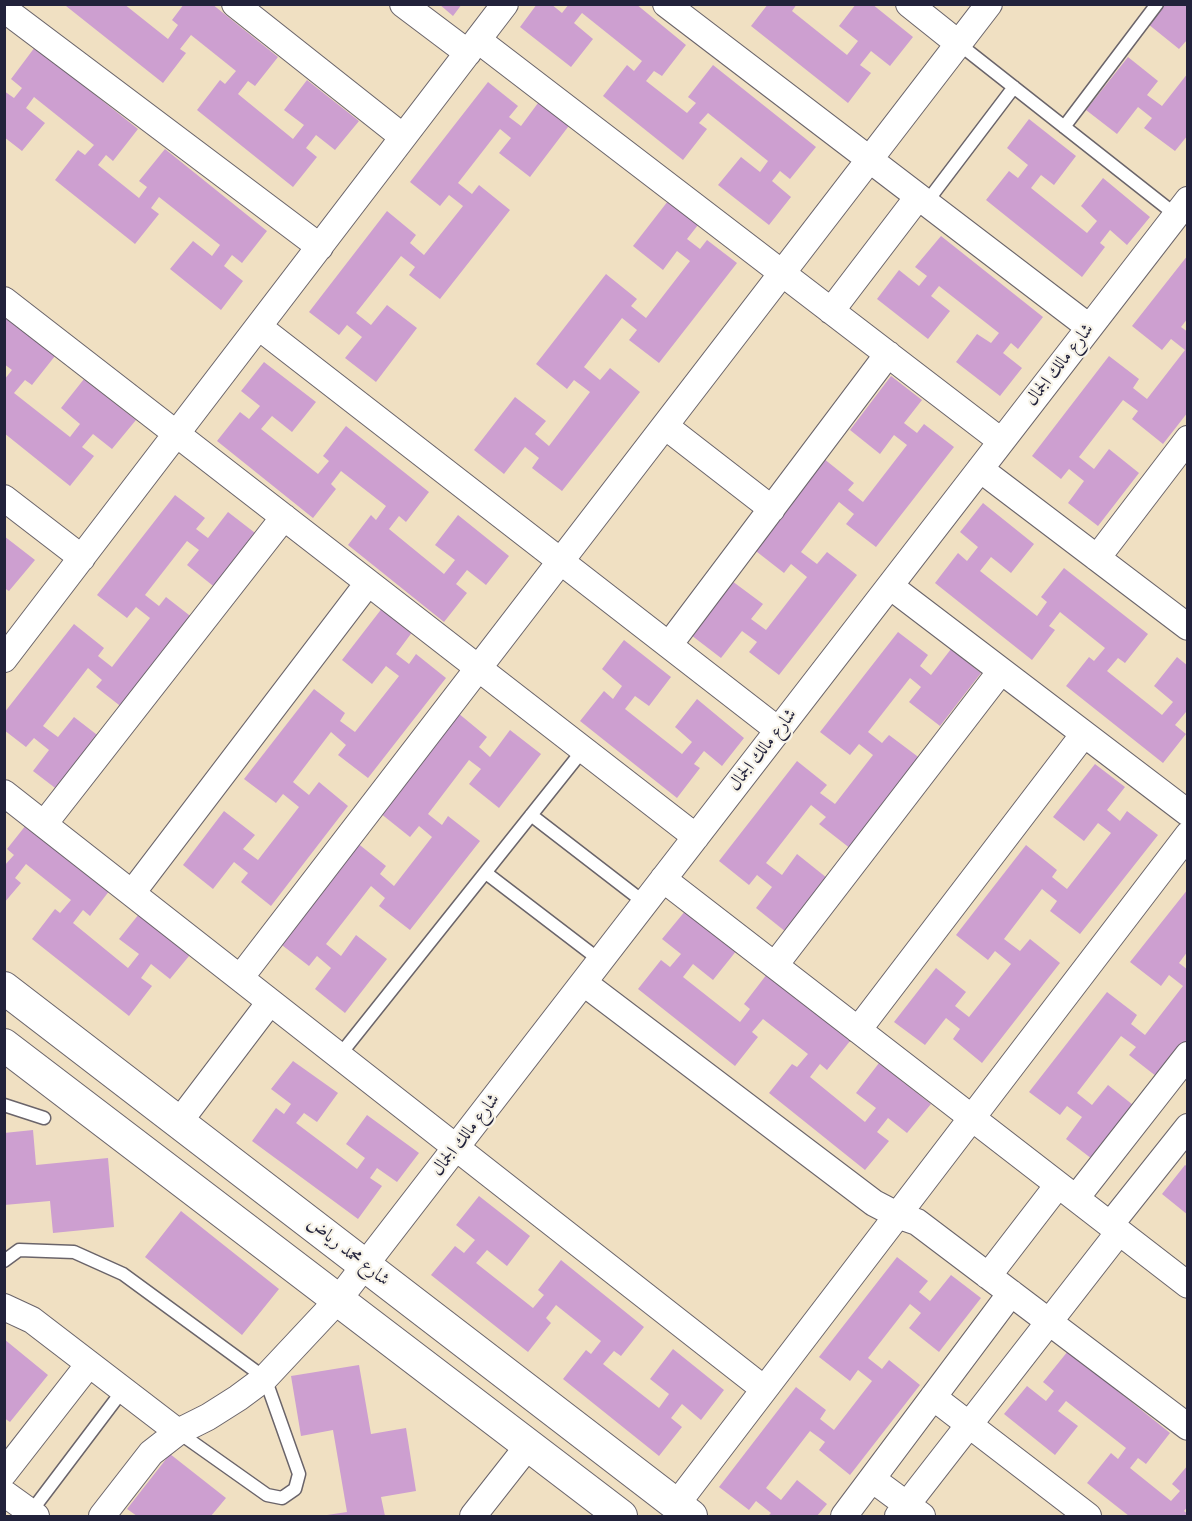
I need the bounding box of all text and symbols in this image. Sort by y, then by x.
street label: شارع مالك الجمال [1021,319,1099,411]
street label: شارع مالك الجمال [724,704,802,796]
street label: شارع مالك الجمال [427,1089,505,1181]
street label: شارع محمد رياض [302,1213,394,1291]

